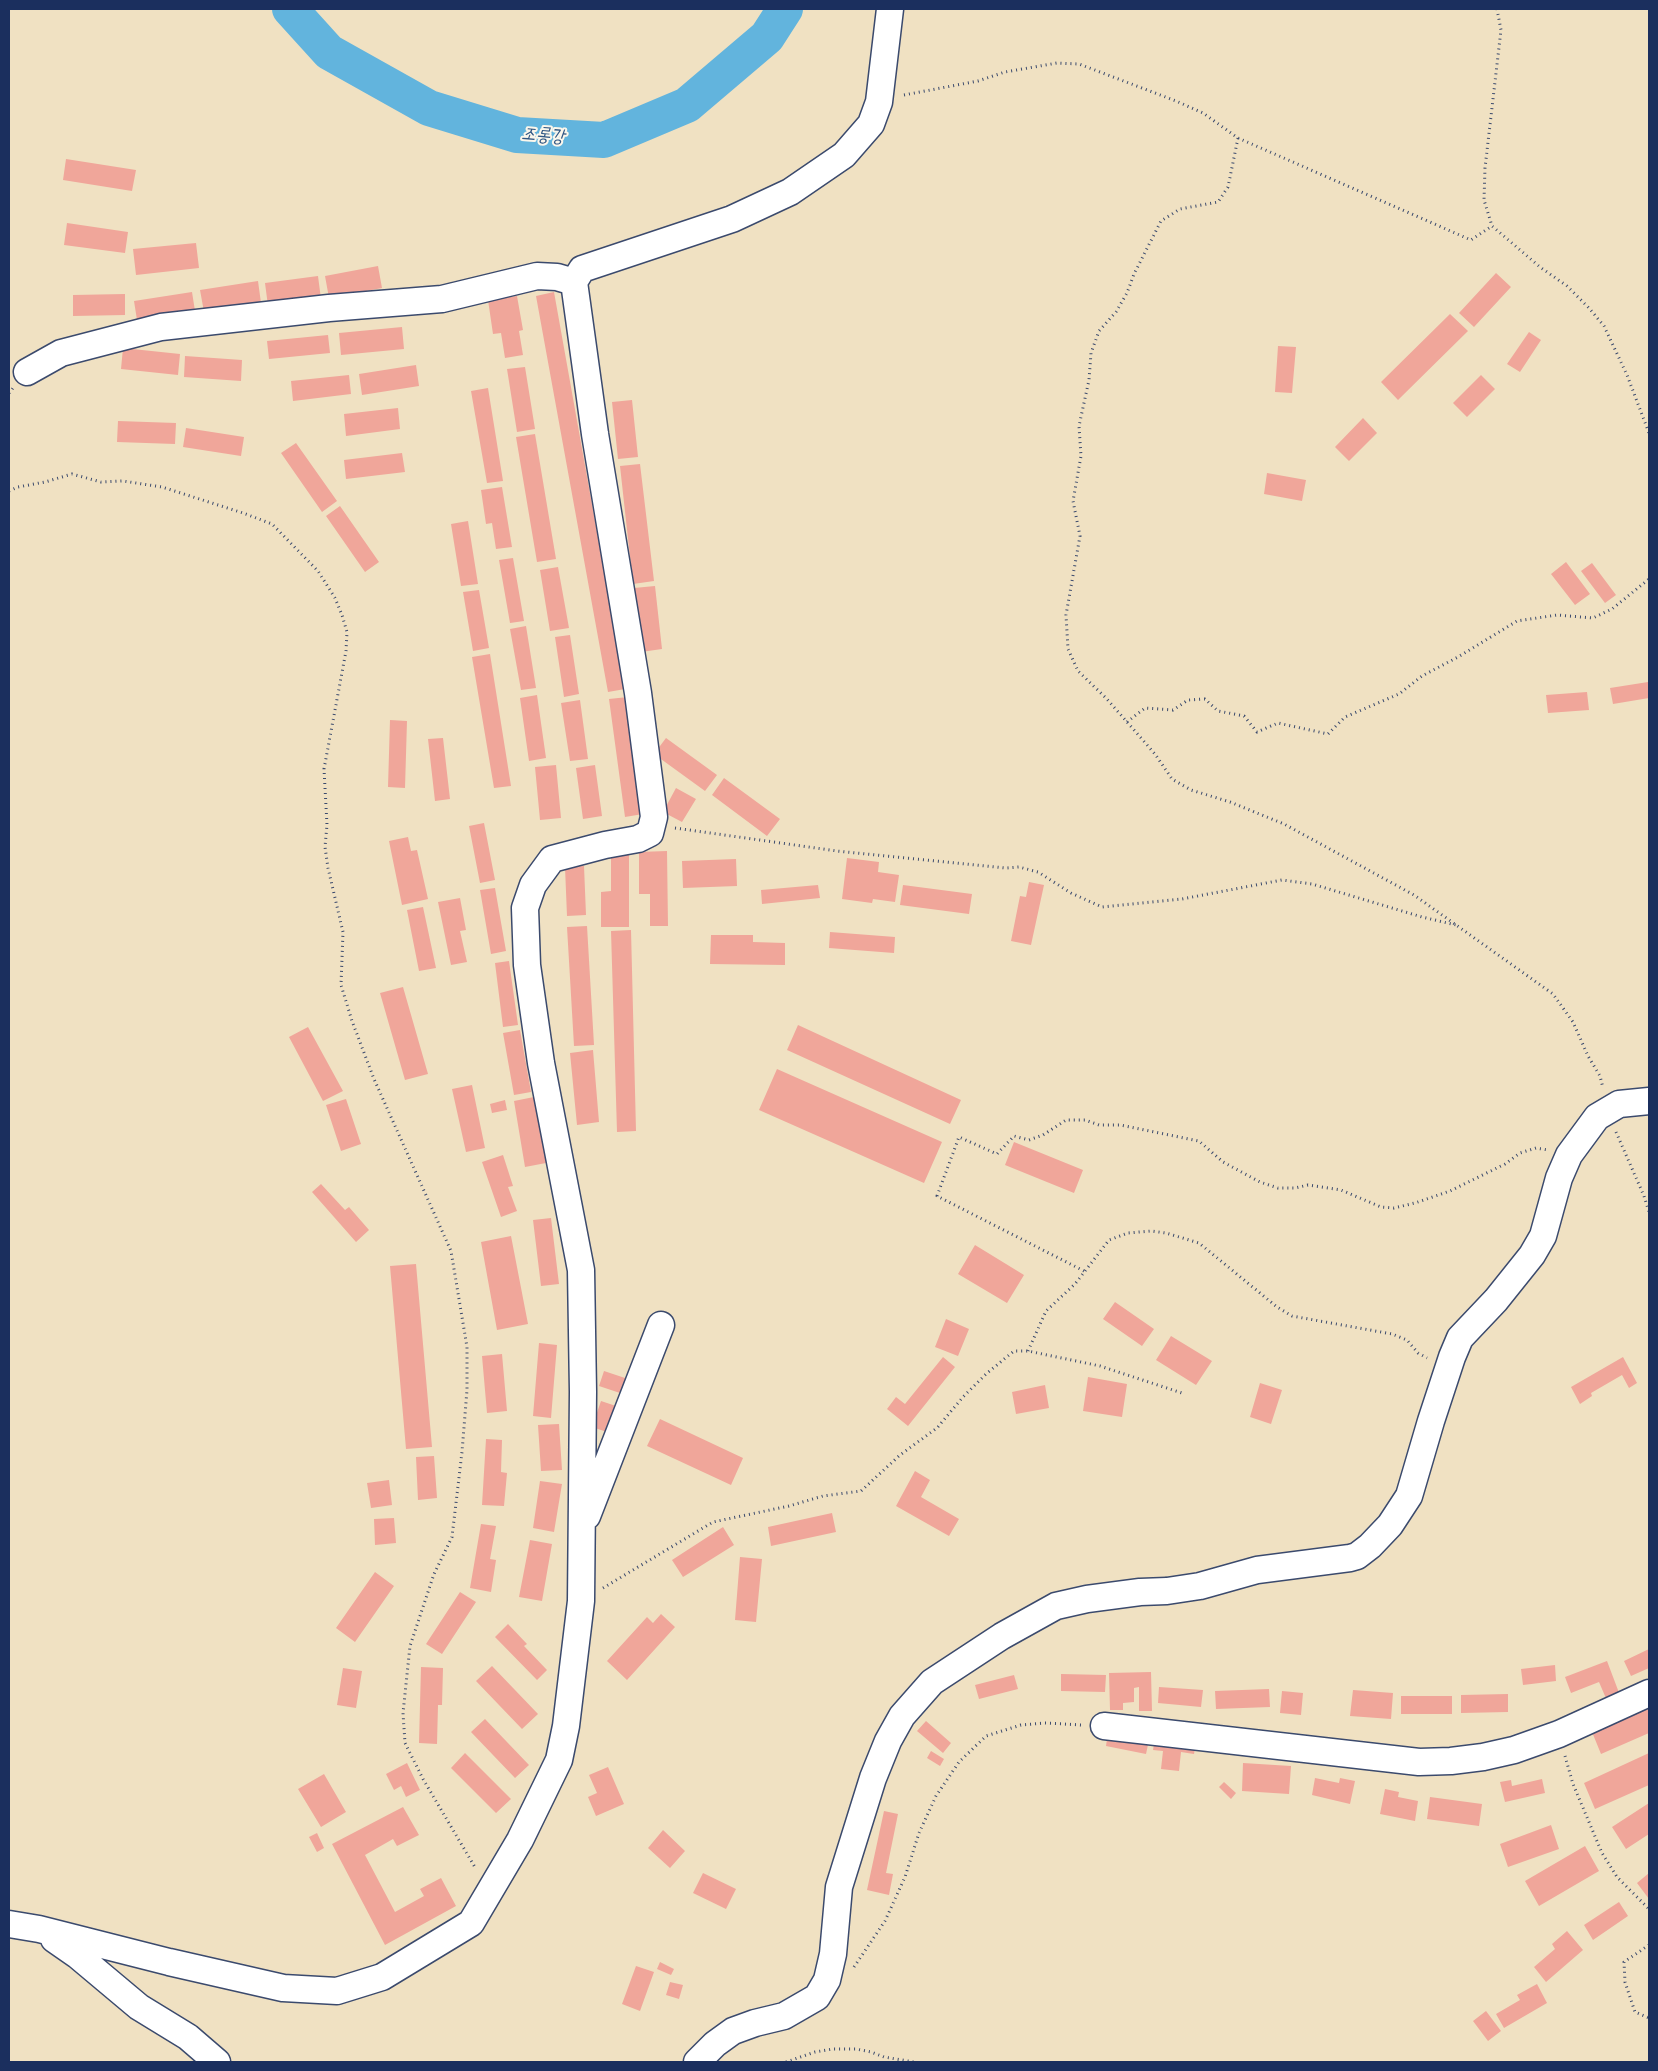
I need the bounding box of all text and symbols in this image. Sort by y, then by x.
water label: 조롱강 [520,123,566,149]

